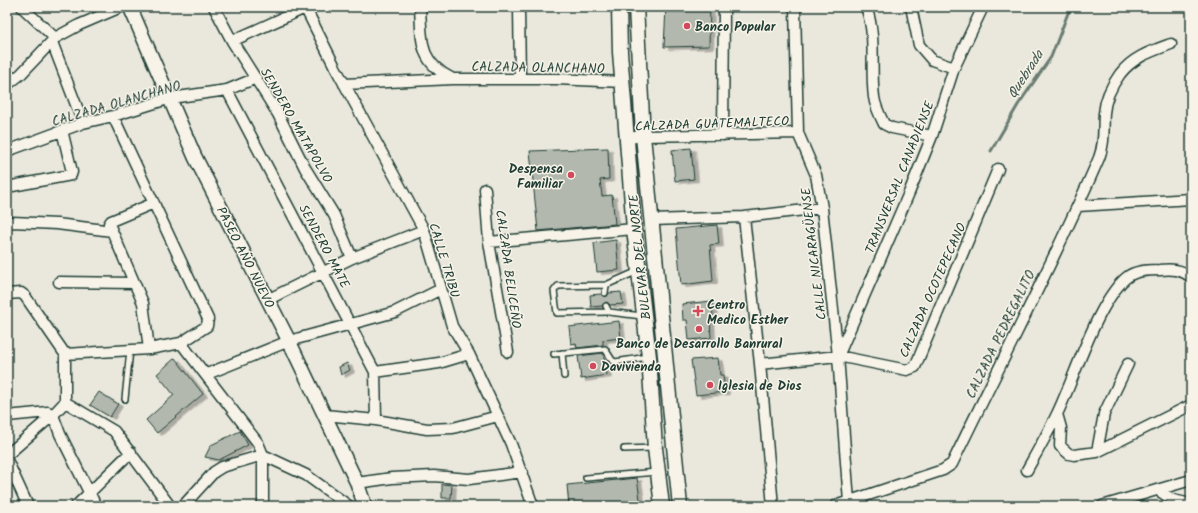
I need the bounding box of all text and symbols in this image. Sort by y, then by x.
place label: Banco Popular [695,17,777,38]
marker: Banco Popular [682,21,692,31]
water label: Quebrada [1002,45,1051,103]
street label: CALZADA OLANCHANO [471,57,605,80]
street label: SENDERO MATAPOLVO [254,64,337,187]
street label: CALZADA OLANCHANO [49,76,183,133]
street label: TRANSVERSAL CANADIENSE [860,98,941,257]
street label: CALZADA GUATEMALTECO [635,111,789,138]
place label: Despensa Familiar [509,159,564,195]
marker: Despensa Familiar [566,170,576,180]
street label: CALLE NICARAGÜENSE [796,186,833,321]
street label: BULEVAR DEL NORTE [623,193,657,320]
street label: SENDERO MATE [293,201,355,293]
street label: PASEO AÑO NUEVO [210,203,279,312]
street label: CALZADA BELICEÑO [489,209,526,330]
street label: CALLE TRIBU [422,220,465,301]
street label: CALZADA OCOTEPECANO [894,220,973,361]
street label: CALZADA PEDREGALITO [961,267,1042,402]
place label: Centro Medico Esther [707,295,790,331]
marker: Centro Medico Esther [692,305,704,317]
marker: Banco de Desarrollo Banrural [694,324,704,334]
place label: Banco de Desarrollo Banrural [616,334,783,355]
place label: Davivienda [601,357,662,378]
marker: Davivienda [588,361,598,371]
place label: Iglesia de Dios [718,376,802,397]
marker: Iglesia de Dios [705,380,715,390]

